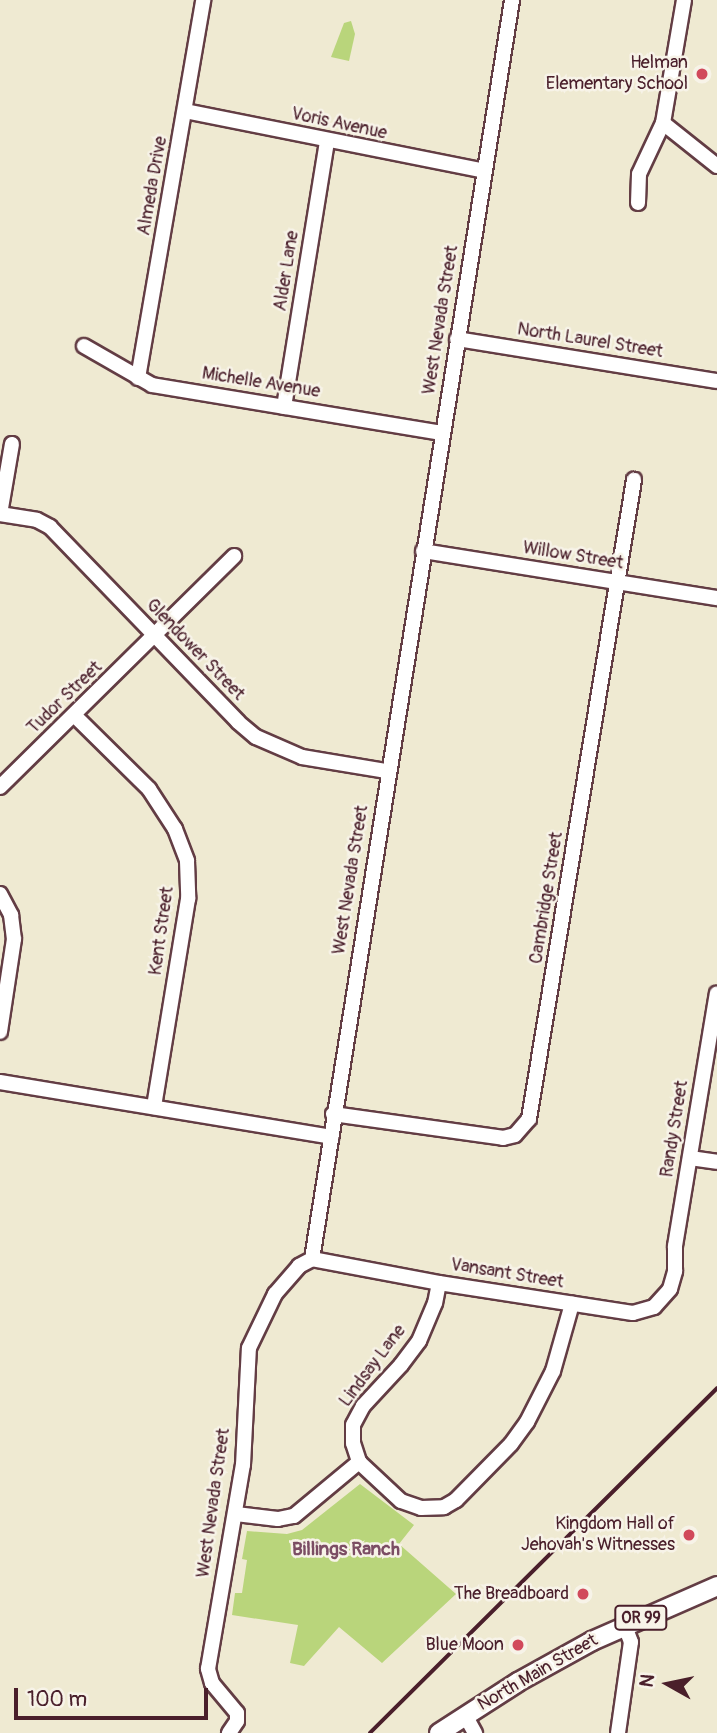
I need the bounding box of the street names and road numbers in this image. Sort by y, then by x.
street label: Voris Avenue [289,103,389,145]
street label: Almeda Drive [134,135,172,237]
street label: Alder Lane [270,229,304,313]
street label: West Nevada Street [419,244,463,396]
street label: North Laurel Street [516,319,664,363]
street label: Michelle Avenue [200,363,322,403]
street label: Willow Street [521,537,625,575]
street label: Glendower Street [141,595,249,705]
street label: Tudor Street [23,657,107,739]
street label: West Nevada Street [329,804,373,956]
street label: Cambridge Street [526,830,568,966]
street label: Kent Street [145,885,179,977]
street label: Randy Street [657,1079,693,1179]
street label: Vansant Street [449,1254,565,1294]
street label: Lindsay Lane [335,1321,411,1411]
street label: West Nevada Street [193,1427,235,1579]
road number: OR 99 [613,1606,669,1630]
street label: North Main Street [474,1630,602,1716]

